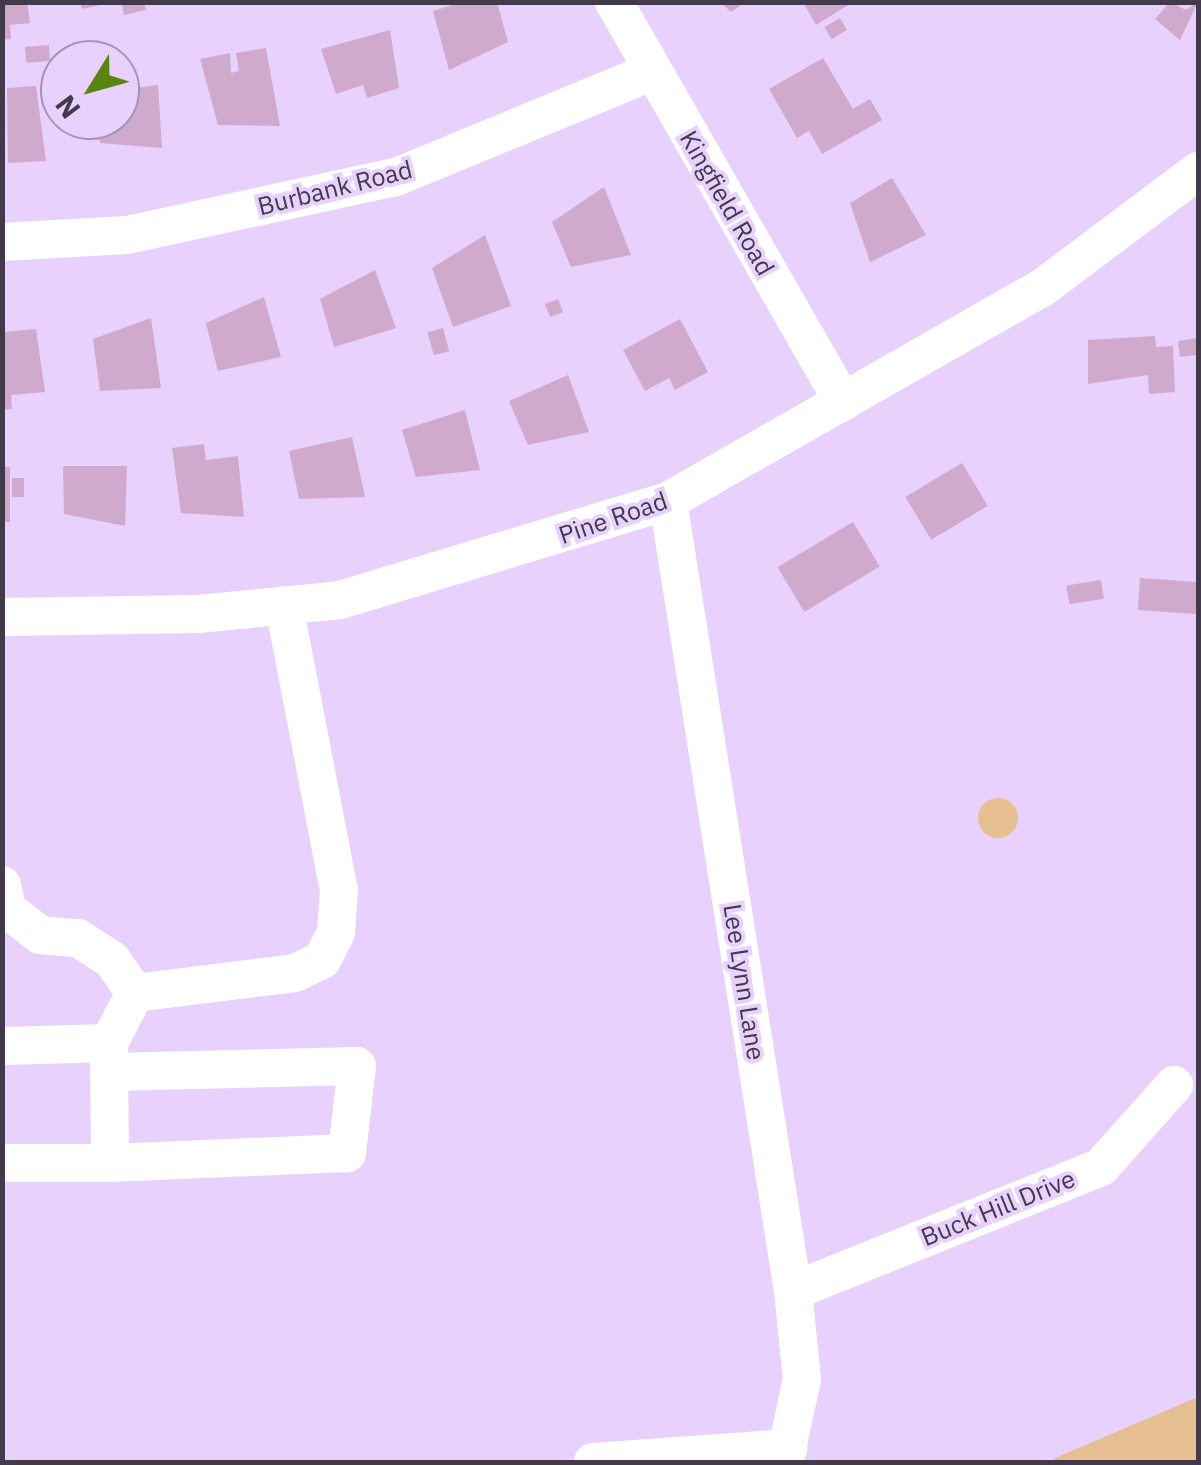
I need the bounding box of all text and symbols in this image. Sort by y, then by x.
north arrow [40,40,140,140]
text: N [46,88,88,126]
street label: Kingfield Road [673,125,781,281]
street label: Burbank Road [255,154,415,222]
street label: Pine Road [555,485,671,551]
street label: Lee Lynn Lane [717,902,771,1062]
street label: Buck Hill Drive [917,1163,1079,1253]

